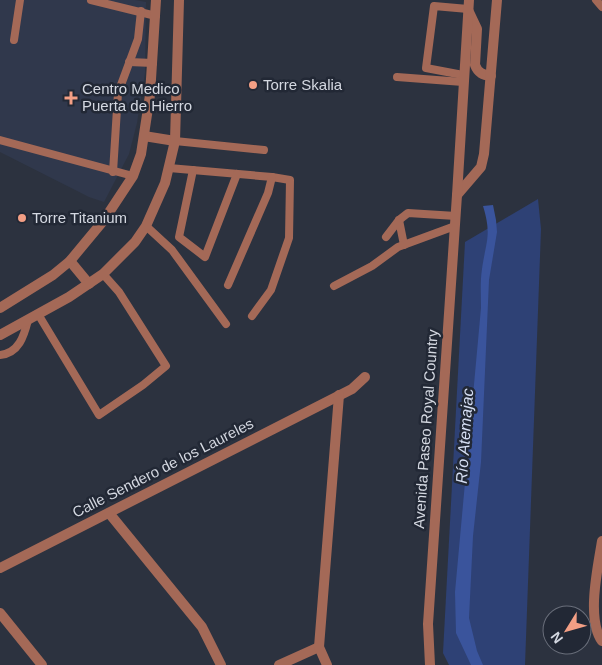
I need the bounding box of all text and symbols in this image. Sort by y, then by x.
place label: Torre Skalia [263,76,343,93]
marker: Torre Skalia [247,79,259,91]
place label: Centro Medico Puerta de Hierro [82,80,192,114]
marker: Centro Medico Puerta de Hierro [64,91,78,105]
place label: Torre Titanium [32,209,127,226]
marker: Torre Titanium [16,212,28,224]
street label: Avenida Paseo Royal Country [410,328,441,529]
water label: Río Atemajac [453,388,476,484]
street label: Calle Sendero de los Laureles [69,414,256,521]
north arrow [542,605,592,655]
text: N [547,629,566,647]

